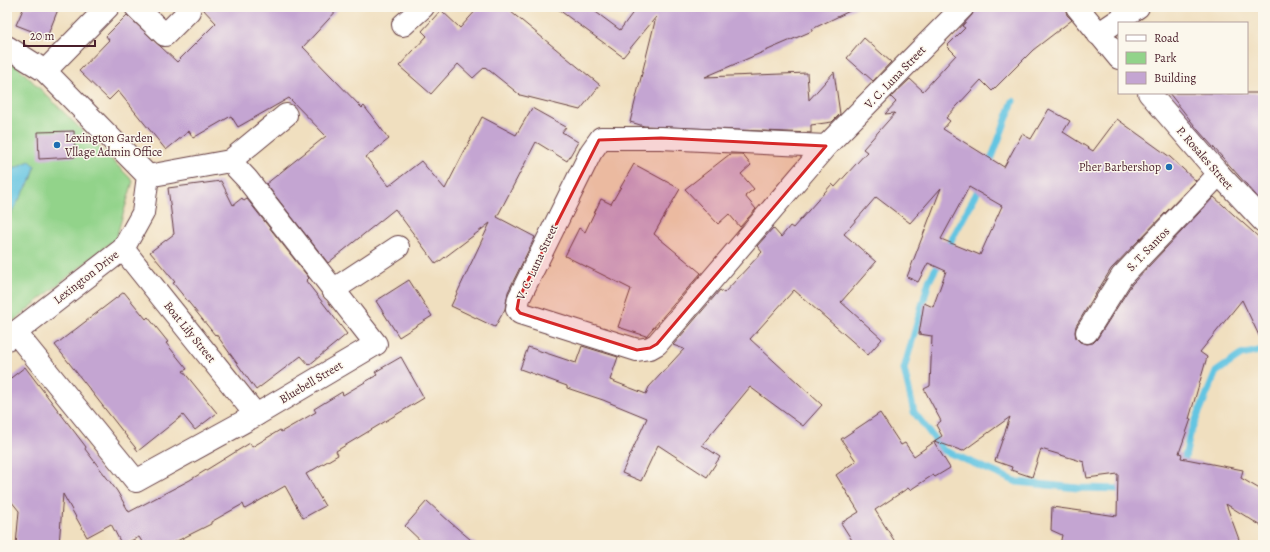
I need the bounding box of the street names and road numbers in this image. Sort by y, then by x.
street label: V. C. Luna Street [860,42,929,113]
street label: P. Rosales Street [1173,123,1237,193]
street label: V. C. Luna Street [512,221,562,303]
street label: S. T. Santos [1123,223,1173,275]
street label: Lexington Drive [50,246,122,308]
street label: Boat Lily Street [160,298,220,366]
street label: Bluebell Street [276,357,346,407]

